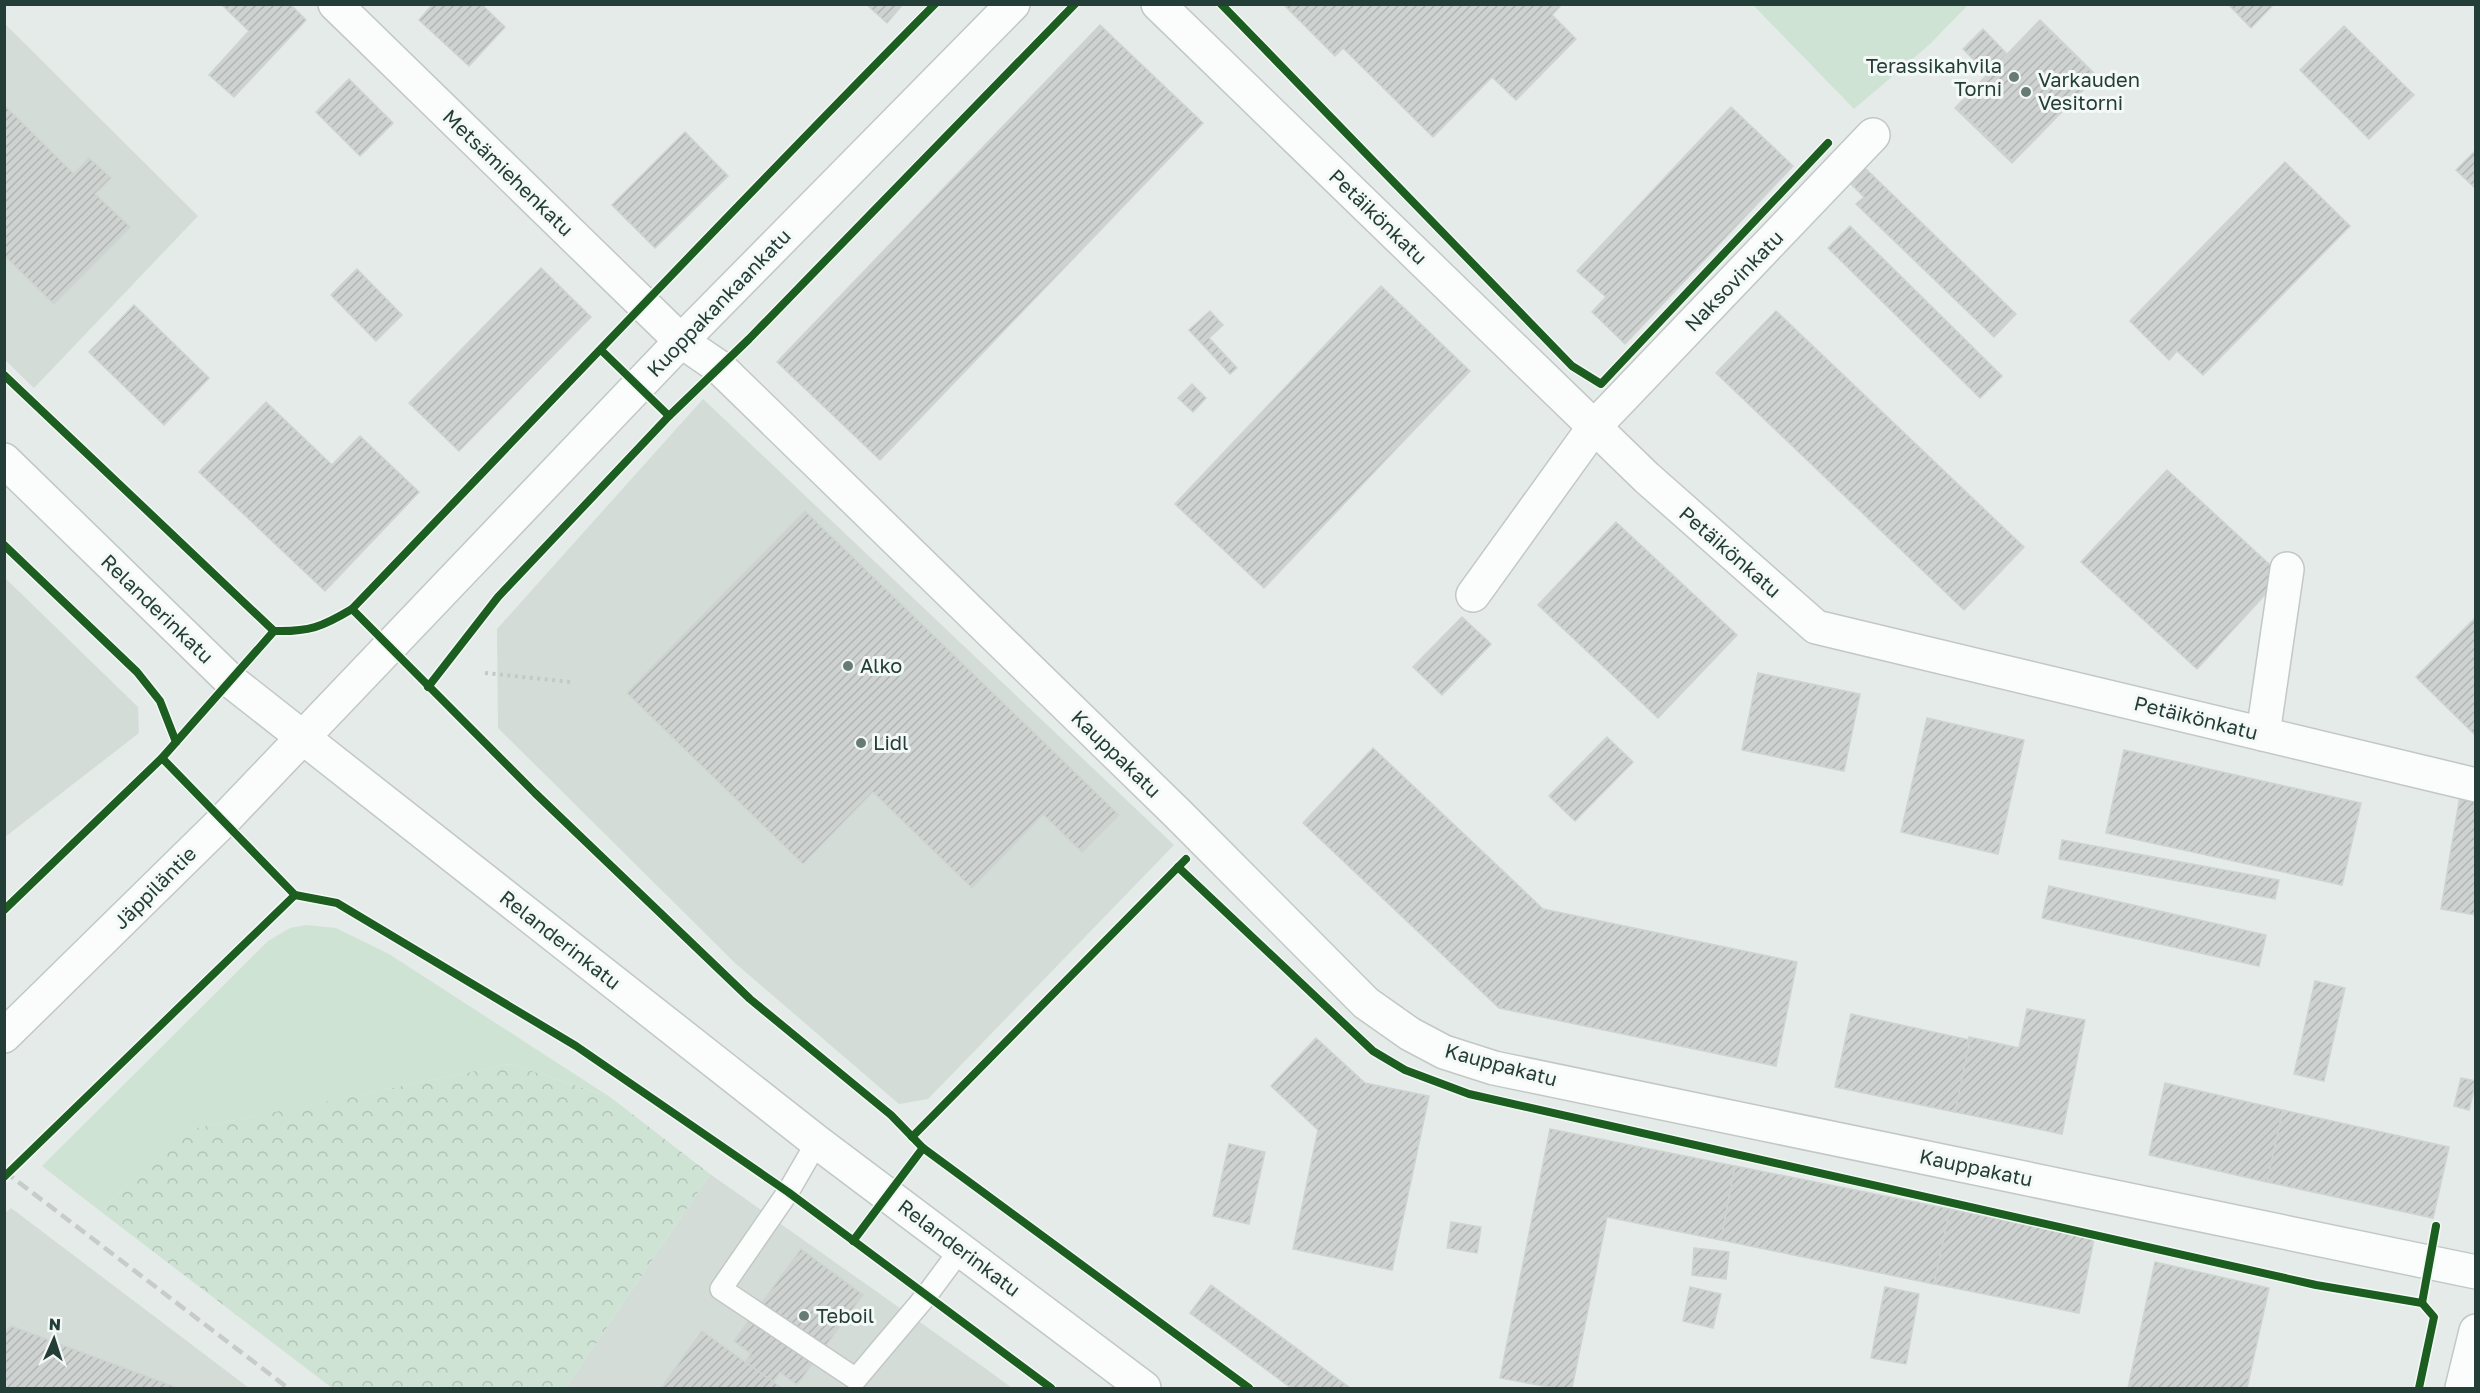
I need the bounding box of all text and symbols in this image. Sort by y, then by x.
place label: Terassikahvila Torni [1866,53,2002,100]
place label: Varkauden Vesitorni [2038,67,2140,114]
marker: Terassikahvila Torni [2007,70,2021,84]
marker: Varkauden Vesitorni [2019,85,2033,99]
street label: Metsämiehenkatu [439,104,579,241]
street label: Petäikönkatu [1325,164,1433,269]
street label: Kuoppakankaankatu [641,223,795,381]
street label: Naksovinkatu [1679,225,1787,336]
street label: Petäikönkatu [1675,501,1786,602]
street label: Relanderinkatu [97,549,219,668]
place label: Alko [860,653,902,677]
marker: Alko [841,659,855,673]
street label: Petäikönkatu [2132,690,2261,744]
street label: Kauppakatu [1067,705,1166,802]
place label: Lidl [873,730,908,754]
marker: Lidl [854,736,868,750]
street label: Jäppiläntie [108,841,201,934]
street label: Relanderinkatu [495,885,626,994]
street label: Kauppakatu [1443,1038,1560,1091]
street label: Kauppakatu [1917,1143,2035,1191]
street label: Relanderinkatu [894,1193,1025,1301]
place label: Teboil [816,1303,874,1327]
north arrow [24,1309,84,1369]
marker: Teboil [797,1309,811,1323]
text: N [48,1314,61,1334]

